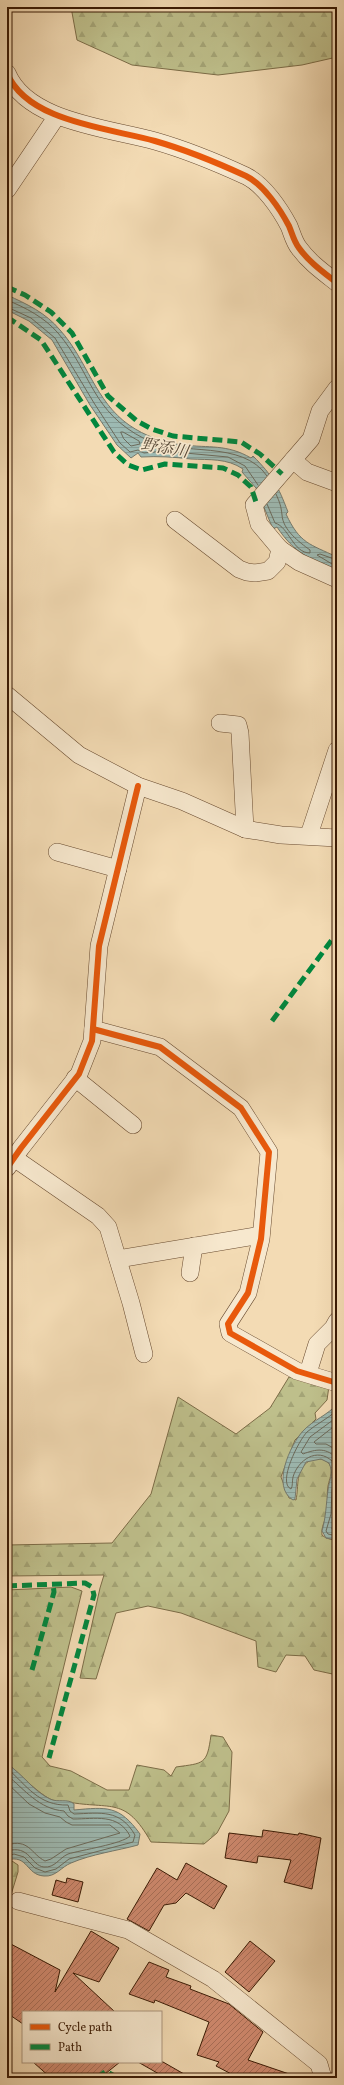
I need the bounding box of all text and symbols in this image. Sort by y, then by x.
water label: 野添川 [139,434,192,464]
legend [22,2011,162,2063]
text: Cycle path [58,2020,113,2036]
text: Path [58,2040,82,2056]

